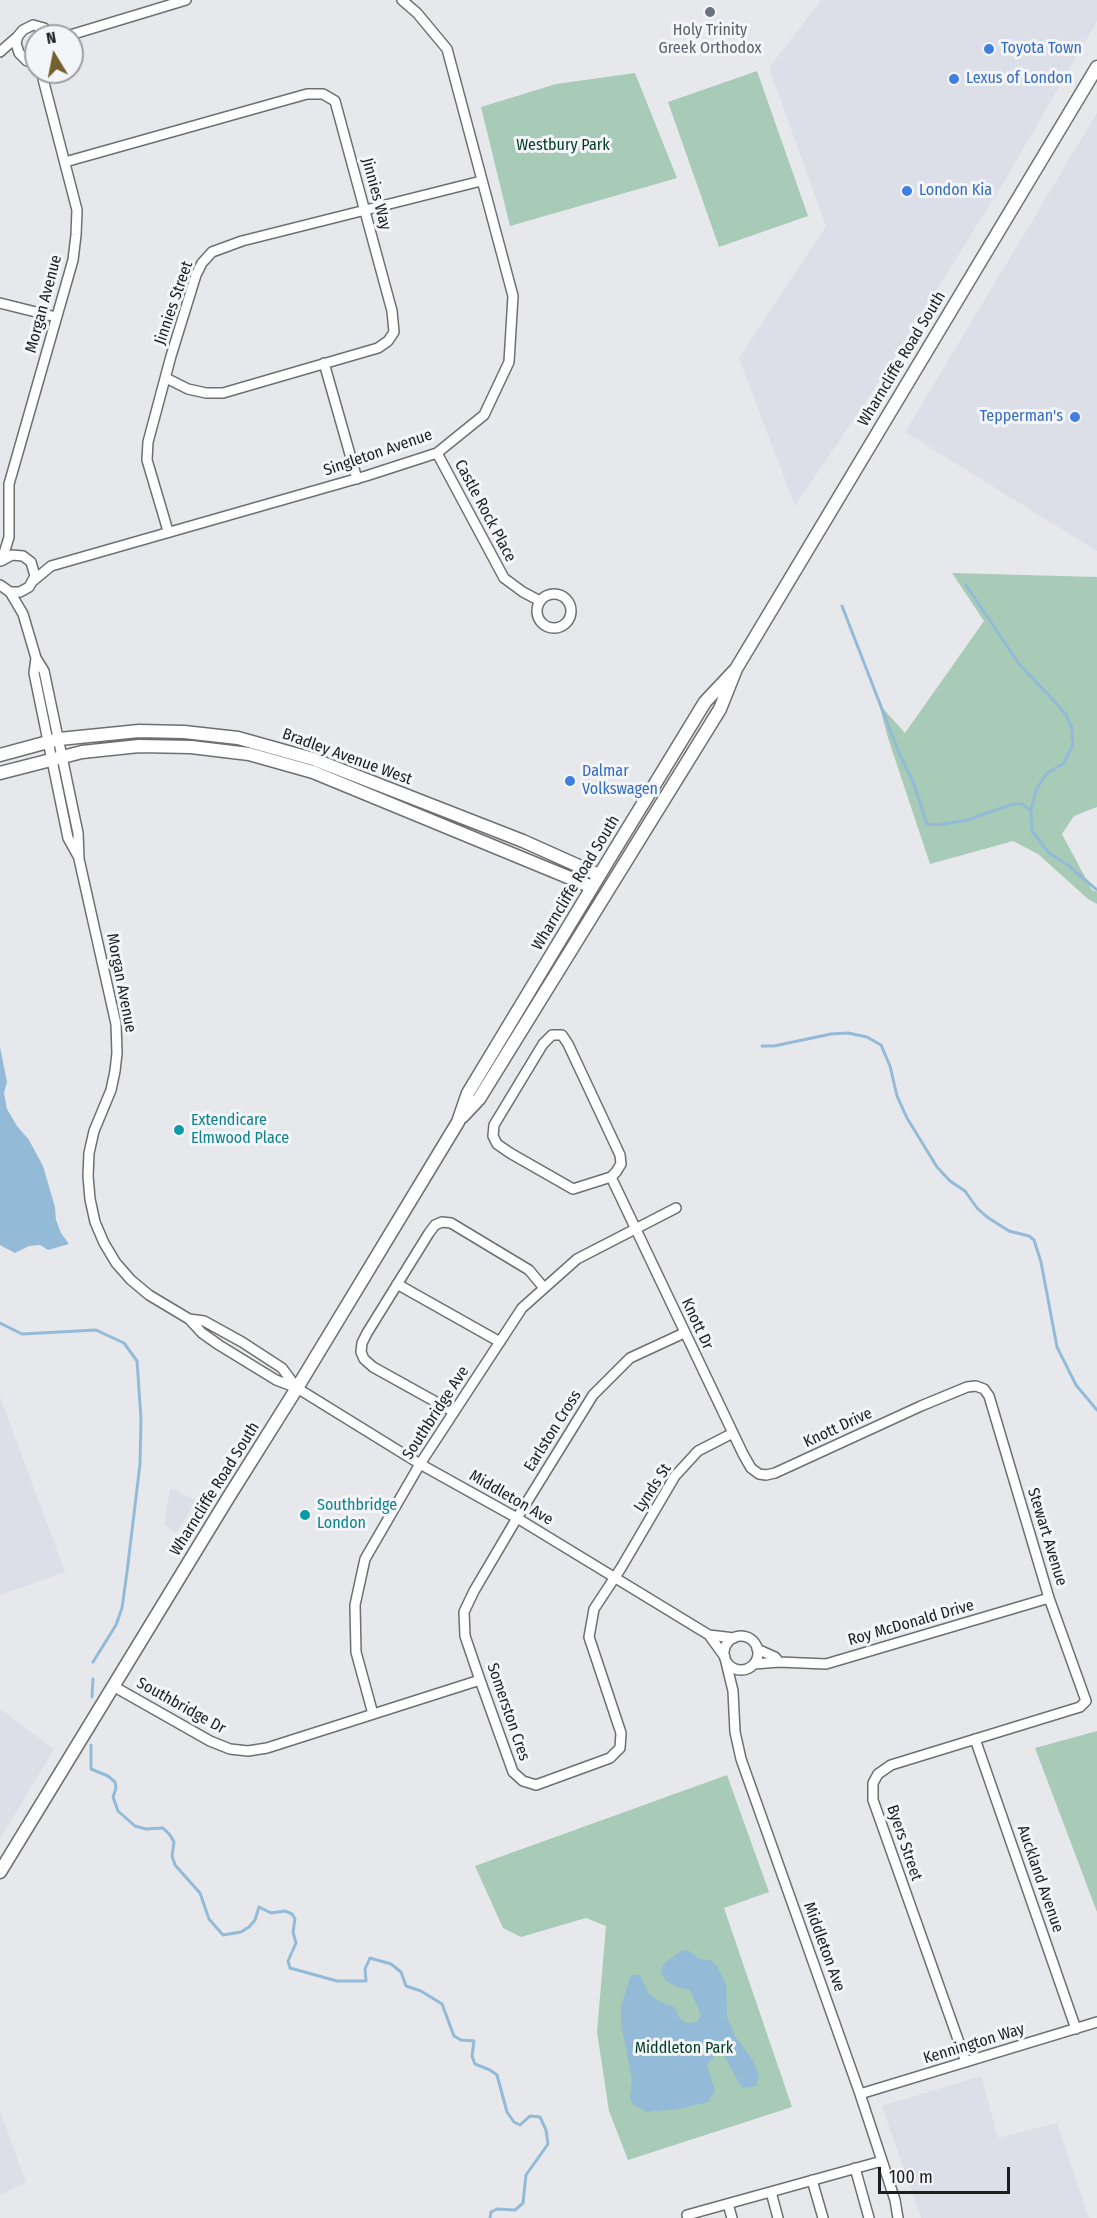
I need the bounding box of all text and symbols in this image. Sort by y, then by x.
marker: Holy Trinity Greek Orthodox [703,5,717,19]
place label: Holy Trinity Greek Orthodox [659,21,761,59]
north arrow [24,24,84,84]
text: N [45,28,58,48]
place label: Toyota Town [1001,39,1082,59]
marker: Toyota Town [982,42,996,56]
place label: Lexus of London [966,69,1072,89]
marker: Lexus of London [947,72,961,86]
park label: Westbury Park [516,136,610,156]
street label: Jinnies Way [357,156,395,232]
place label: London Kia [919,181,992,201]
marker: London Kia [900,184,914,198]
street label: Morgan Avenue [22,253,66,355]
street label: Jinnies Street [151,259,197,347]
street label: Wharncliffe Road South [854,288,950,430]
place label: Tepperman's [980,407,1063,427]
marker: Tepperman's [1068,410,1082,424]
street label: Singleton Avenue [321,425,435,481]
street label: Castle Rock Place [450,457,520,565]
street label: Bradley Avenue West [279,725,415,789]
place label: Dalmar Volkswagen [582,762,658,800]
marker: Dalmar Volkswagen [563,774,577,788]
street label: Wharncliffe Road South [528,812,624,954]
street label: Morgan Avenue [102,932,140,1034]
place label: Extendicare Elmwood Place [191,1111,289,1149]
marker: Extendicare Elmwood Place [172,1123,186,1137]
street label: Knott Dr [677,1295,717,1353]
street label: Southbridge Ave [399,1363,473,1463]
street label: Earlston Cross [520,1387,586,1475]
street label: Knott Drive [801,1404,875,1452]
street label: Wharncliffe Road South [166,1419,264,1559]
street label: Lynds St [630,1460,676,1516]
street label: Middleton Ave [466,1466,556,1530]
street label: Stewart Avenue [1023,1486,1071,1588]
place label: Southbridge London [317,1496,397,1534]
marker: Southbridge London [298,1508,312,1522]
street label: Roy McDonald Drive [846,1596,976,1650]
street label: Somerston Cres [482,1661,534,1763]
street label: Southbridge Dr [133,1674,229,1738]
street label: Byers Street [882,1803,926,1883]
street label: Auckland Avenue [1013,1823,1067,1935]
street label: Middleton Ave [799,1900,849,1994]
street label: Kennington Way [921,2019,1027,2069]
park label: Middleton Park [635,2039,733,2059]
scale bar [881,2155,1013,2193]
text: 100 m [889,2166,933,2188]

